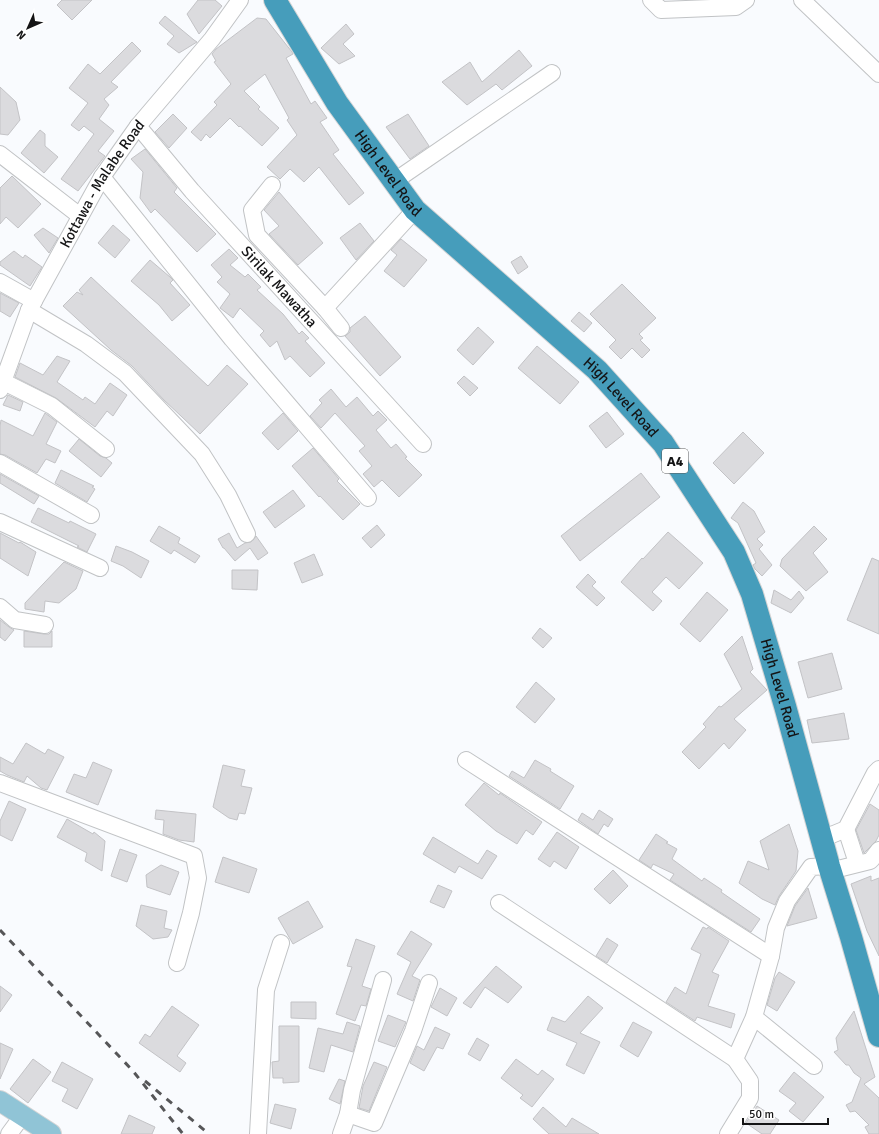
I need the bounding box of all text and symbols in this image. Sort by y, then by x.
north arrow [8,8,48,48]
text: N [14,27,29,42]
street label: Kottawa - Malabe Road [56,116,148,251]
street label: High Level Road [351,126,425,220]
street label: Sirilak Mawatha [238,242,321,331]
street label: High Level Road [580,353,662,441]
road number: A4 [662,449,688,473]
street label: High Level Road [757,636,802,740]
scale bar [743,1100,828,1126]
text: 50 m [749,1107,774,1122]

